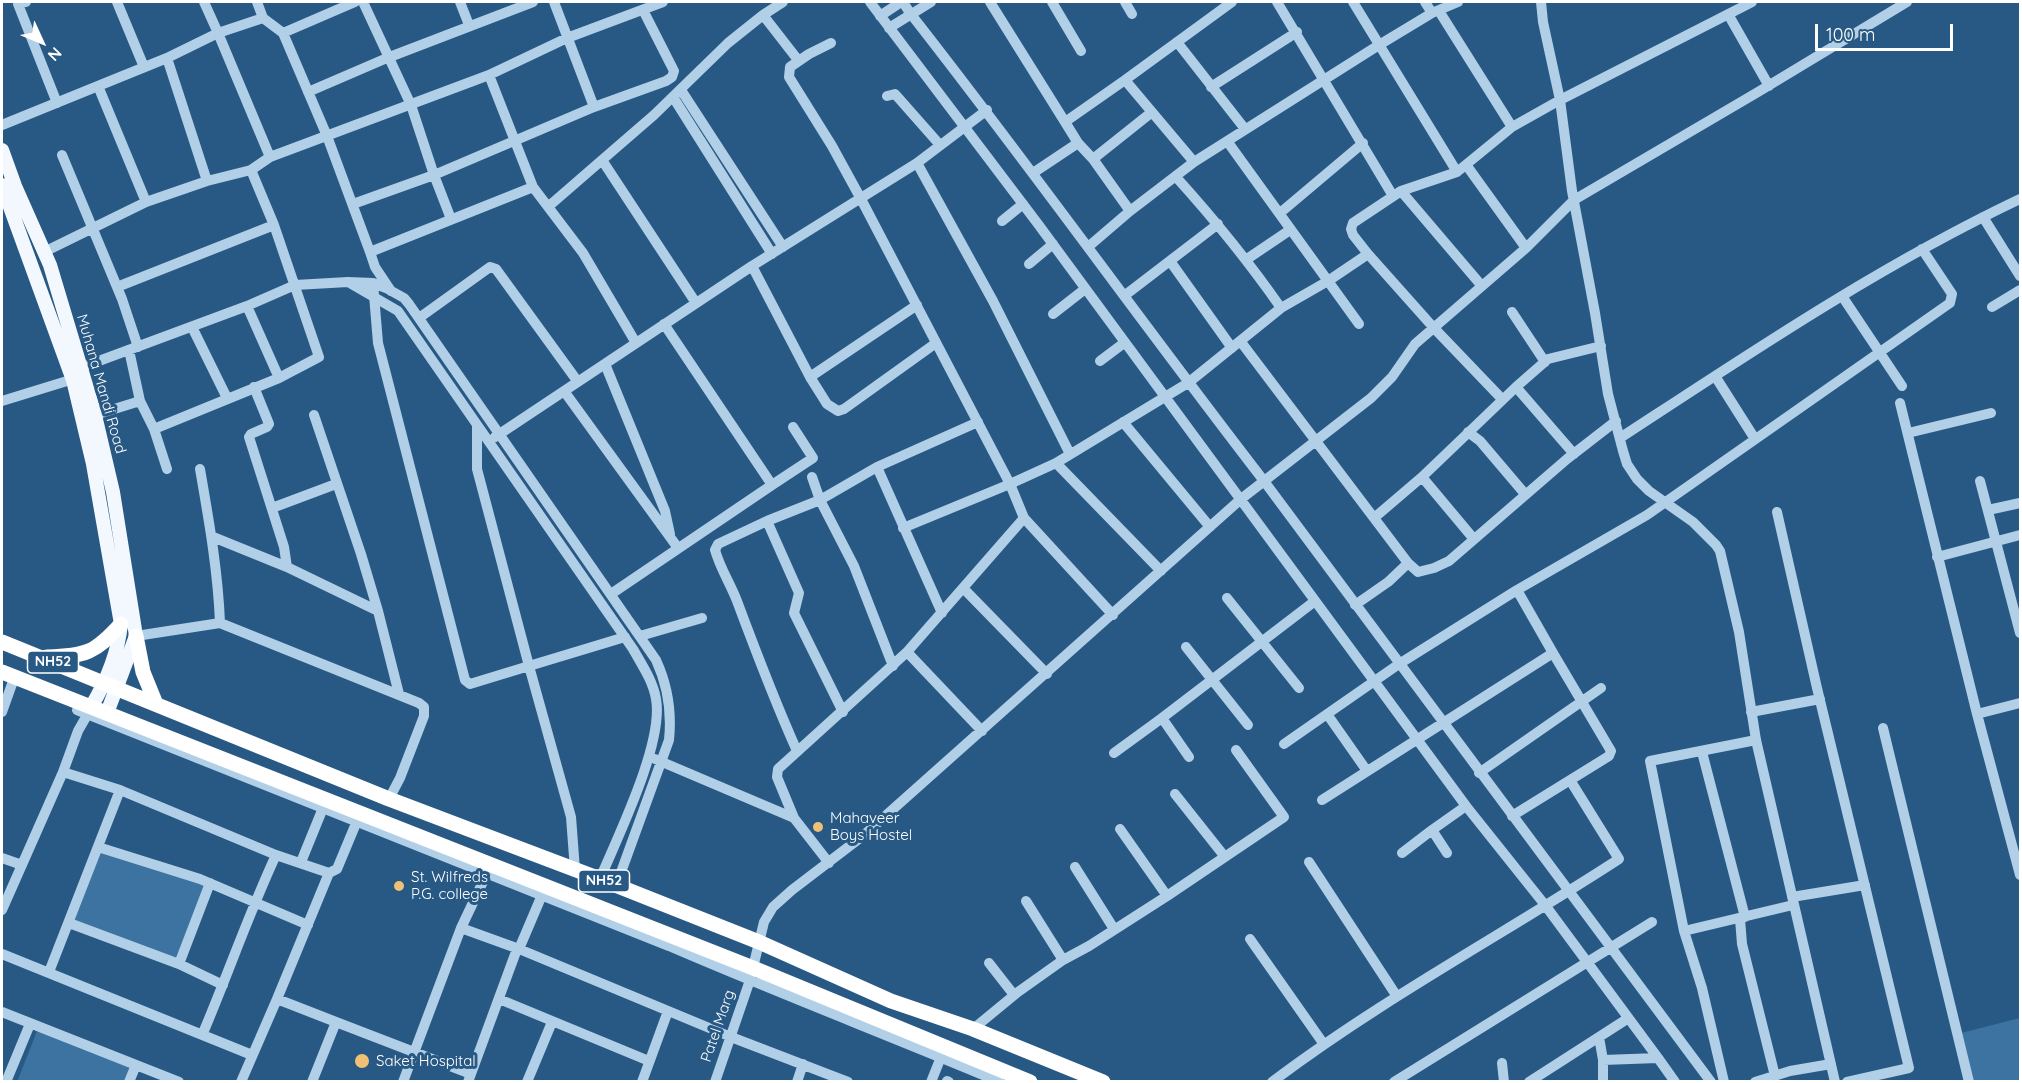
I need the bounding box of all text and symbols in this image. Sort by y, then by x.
north arrow [12,12,72,72]
scale bar [1818,12,1956,50]
text: 100 m [1826,23,1875,46]
text: N [44,43,66,66]
street label: Muhana Mandi Road [72,312,130,456]
road number: NH52 [28,651,78,673]
place label: Mahaveer Boys Hostel [830,809,912,844]
marker: Mahaveer Boys Hostel [811,820,825,834]
place label: St. Wilfreds P.G. college [411,868,488,903]
road number: NH52 [578,870,630,892]
marker: St. Wilfreds P.G. college [392,879,406,893]
street label: Patel Marg [697,987,739,1065]
marker: Saket Hospital [353,1052,371,1070]
place label: Saket Hospital [376,1052,476,1070]

